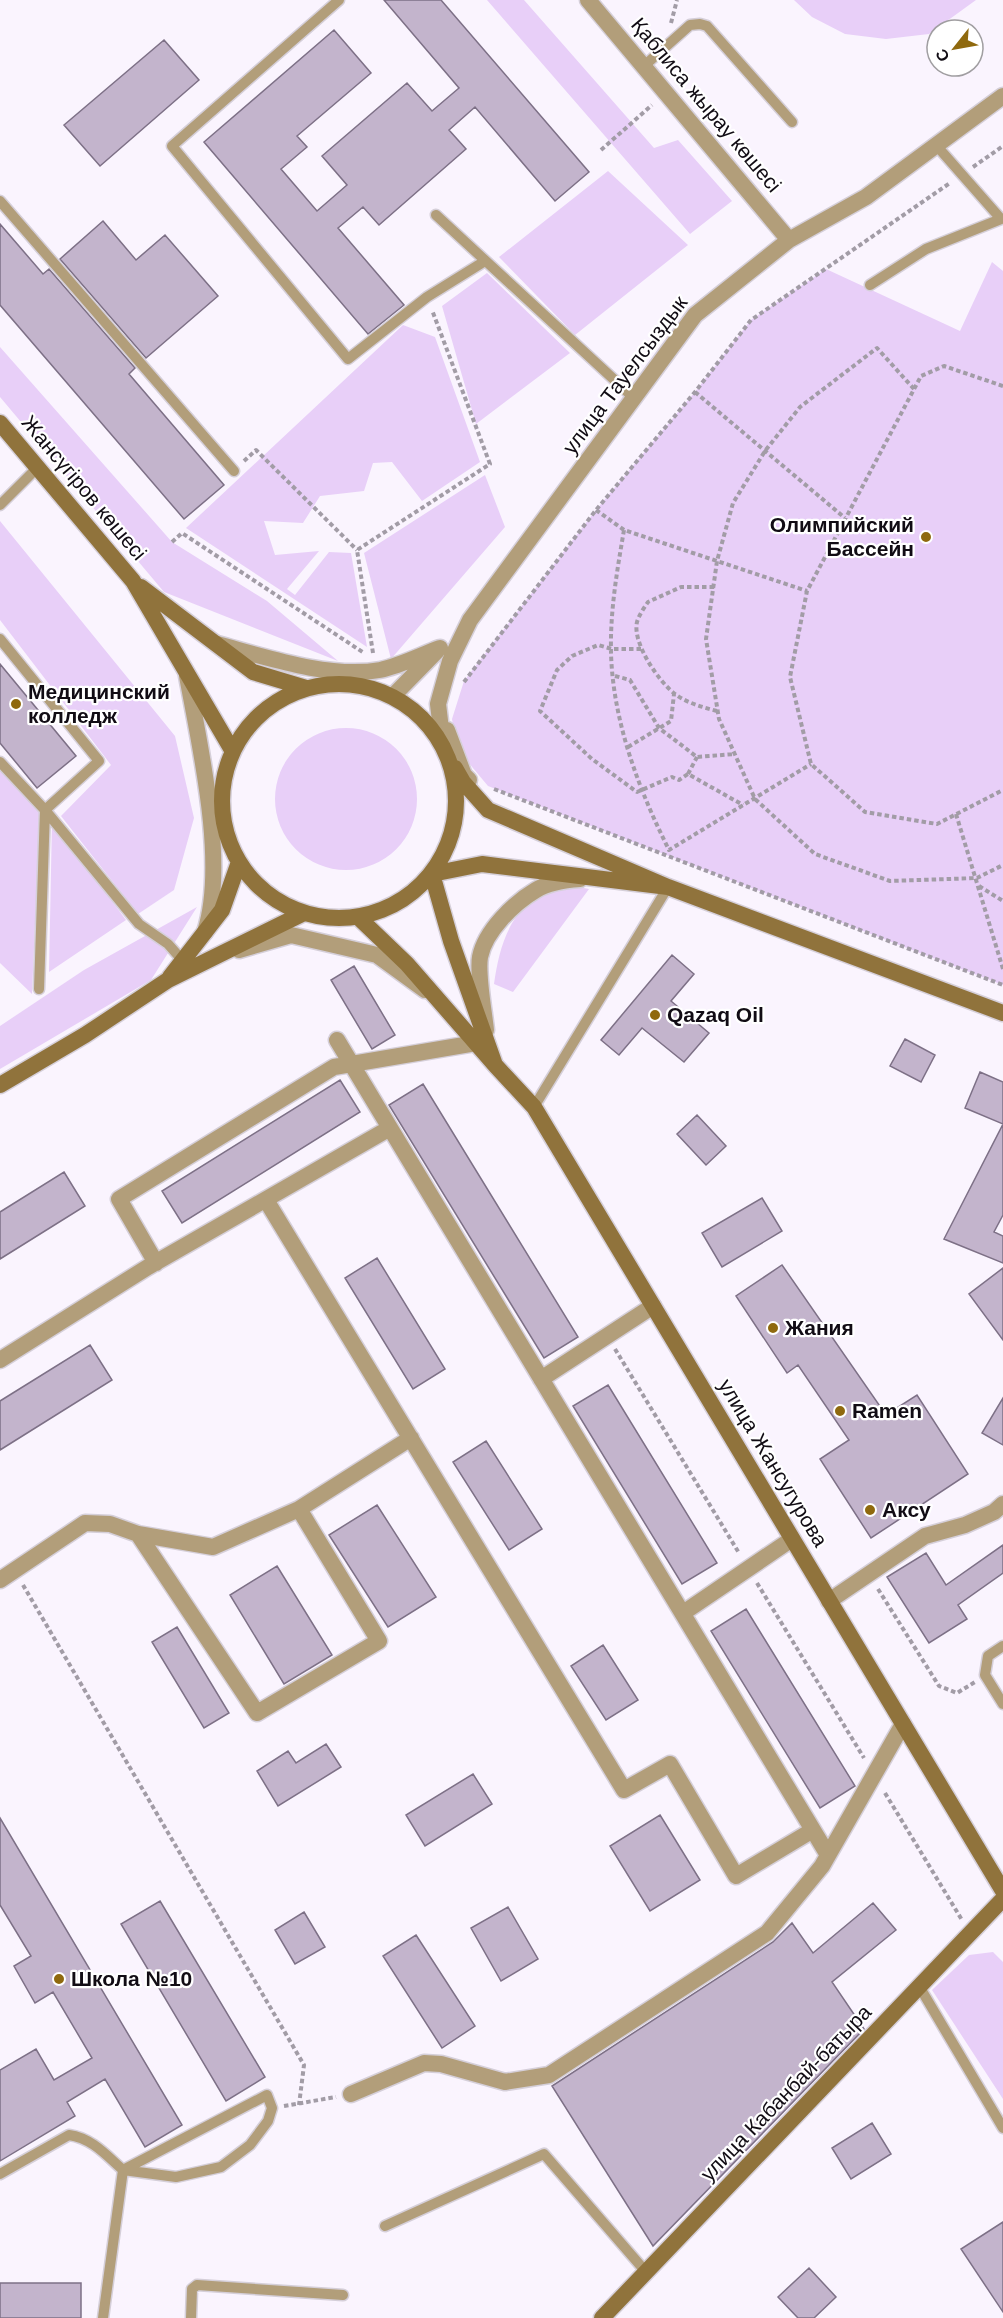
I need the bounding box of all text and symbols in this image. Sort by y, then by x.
street label: Қаблиса жырау көшесі [627,13,786,196]
north arrow [925,18,985,78]
text: С [932,46,953,65]
street label: улица Тауелсыздык [558,291,692,458]
street label: Жансүгіров көшесі [17,411,151,564]
place label: Олимпийский Бассейн [770,513,914,560]
marker: Олимпийский Бассейн [919,530,933,544]
place label: Медицинский колледж [28,680,170,727]
marker: Медицинский колледж [9,697,23,711]
place label: Qazaq Oil [667,1003,764,1026]
marker: Qazaq Oil [648,1008,662,1022]
place label: Жания [784,1316,854,1339]
marker: Жания [766,1321,780,1335]
street label: улица Жансугурова [714,1375,833,1551]
place label: Ramen [852,1399,922,1422]
marker: Ramen [833,1404,847,1418]
place label: Аксу [882,1498,931,1521]
marker: Аксу [863,1503,877,1517]
place label: Школа №10 [71,1967,192,1990]
marker: Школа №10 [52,1972,66,1986]
street label: улица Кабанбай-батыра [696,2000,876,2185]

